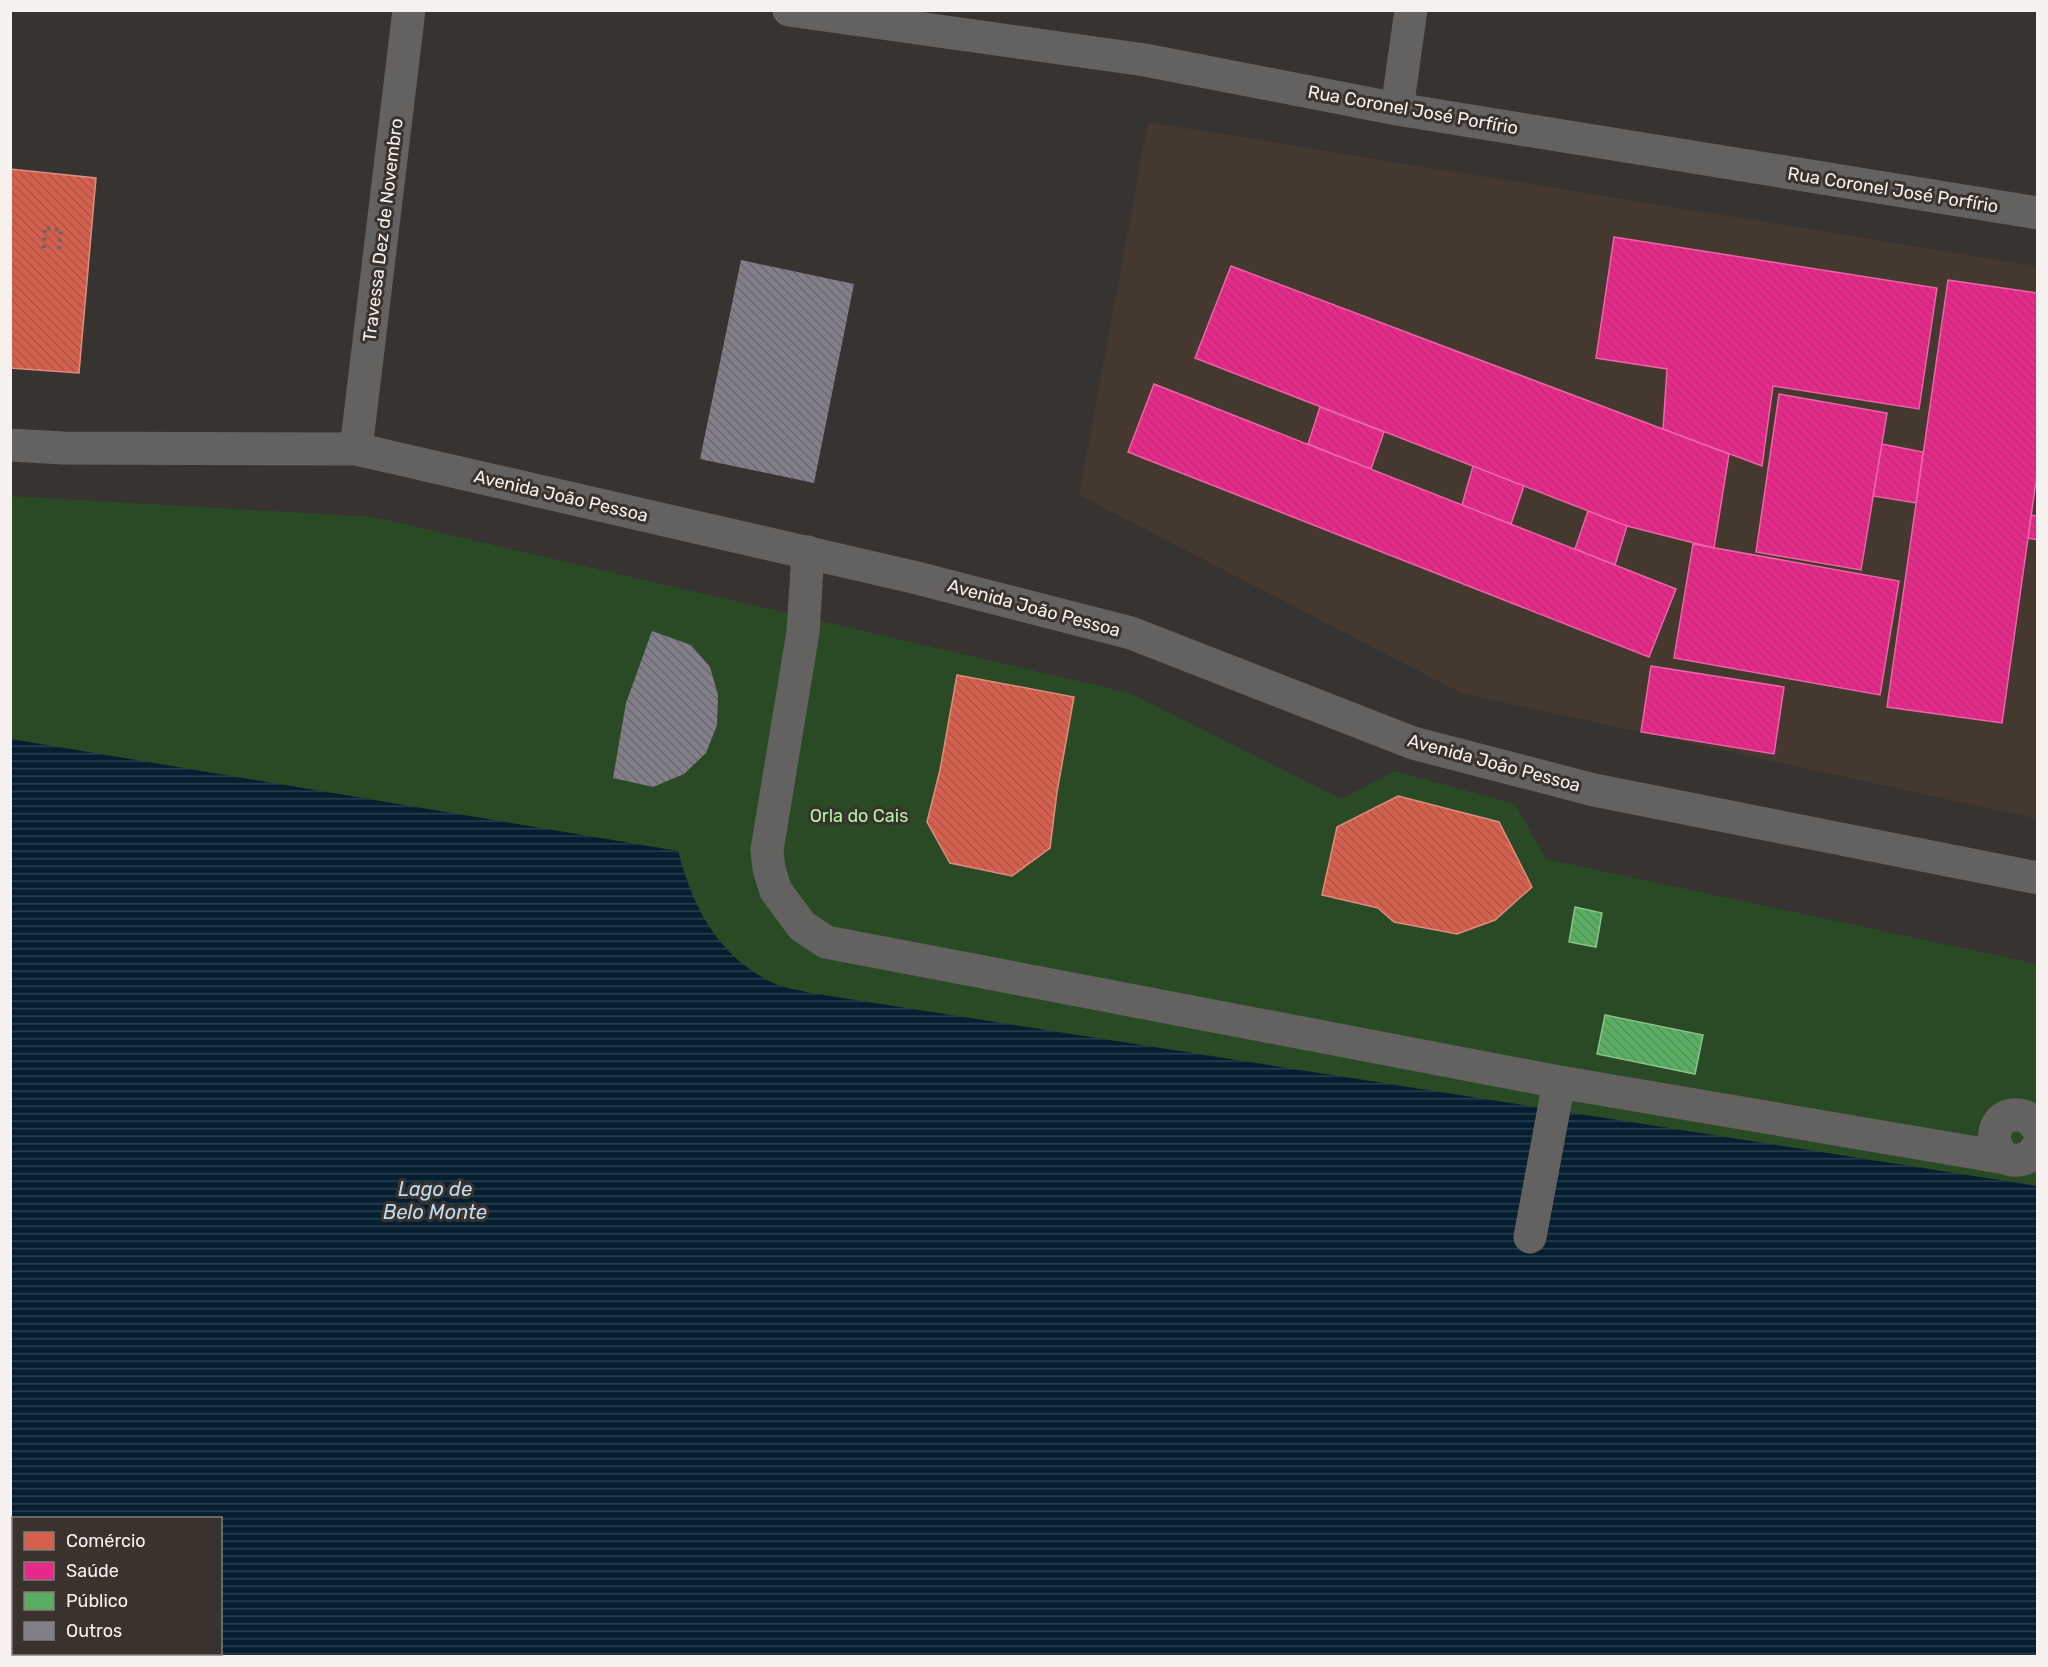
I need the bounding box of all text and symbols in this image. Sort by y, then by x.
street label: Rua Coronel José Porfírio [1306,81,1520,139]
street label: Travessa Dez de Novembro [358,117,408,343]
street label: Rua Coronel José Porfírio [1786,162,2000,218]
street label: Avenida João Pessoa [472,465,650,527]
street label: Avenida João Pessoa [945,574,1123,642]
street label: Avenida João Pessoa [1405,729,1583,797]
park label: Orla do Cais [810,805,908,827]
water label: Lago de Belo Monte [383,1177,487,1224]
legend [12,1517,222,1655]
text: Comércio [66,1530,146,1552]
text: Saúde [66,1560,119,1582]
text: Público [66,1590,128,1612]
text: Outros [66,1620,122,1642]

